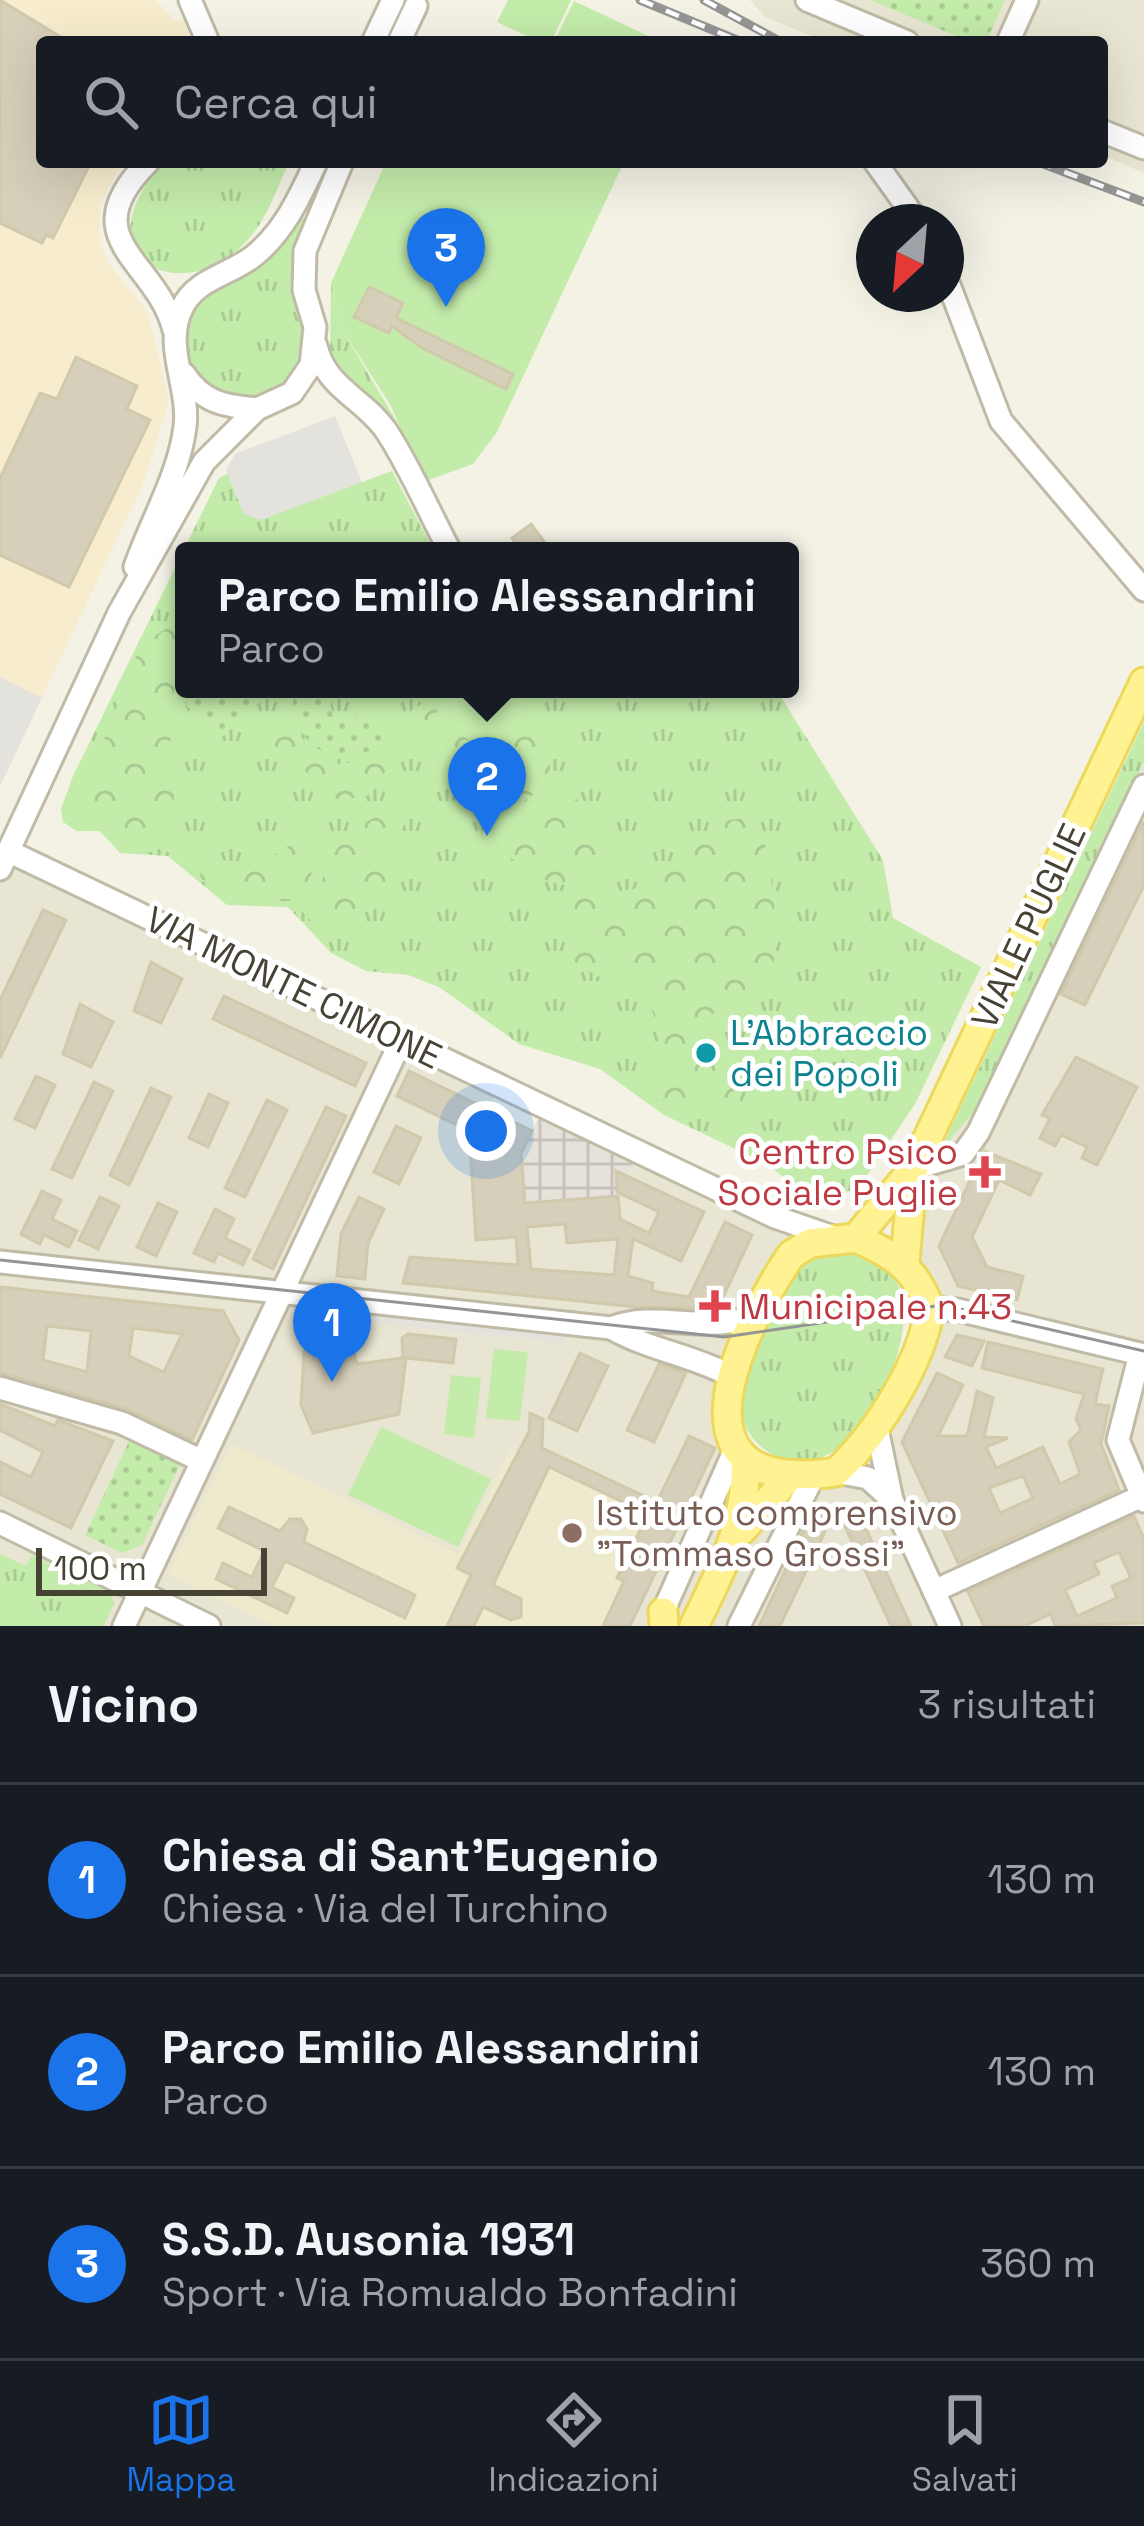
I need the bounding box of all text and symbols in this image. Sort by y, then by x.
search box [36,36,1108,168]
icon: search [78,69,144,135]
text: Cerca qui [174,74,378,131]
north arrow [856,204,964,312]
pin: 3 [407,208,485,307]
popup [175,542,799,698]
text: Parco Emilio Alessandrini [218,567,756,624]
text: Parco [218,624,325,673]
pin: 2 [448,737,526,836]
street label: VIALE PUGLIE [961,817,1096,1036]
street label: VIA MONTE CIMONE [138,896,449,1080]
place label: L’Abbraccio dei Popoli [730,1010,928,1097]
marker: L’Abbraccio dei Popoli [693,1040,719,1066]
your location [456,1101,516,1161]
place label: Centro Psico Sociale Puglie [718,1129,958,1216]
marker: Centro Psico Sociale Puglie [969,1156,1001,1188]
pin: 1 [293,1283,371,1382]
place label: Municipale n.43 [739,1284,1012,1330]
marker: Municipale n.43 [702,1293,728,1319]
place label: Istituto comprensivo "Tommaso Grossi" [596,1490,958,1577]
marker: Istituto comprensivo "Tommaso Grossi" [559,1520,585,1546]
scale bar [36,1542,267,1595]
text: 100 m [54,1548,147,1590]
text: Vicino [48,1672,199,1737]
text: 3 risultati [918,1680,1096,1729]
text: Chiesa di Sant’Eugenio [162,1827,659,1884]
text: 1 [78,1855,96,1904]
text: 130 m [988,1855,1096,1904]
text: Chiesa · Via del Turchino [162,1884,609,1933]
text: Parco Emilio Alessandrini [162,2019,700,2076]
text: 2 [75,2047,99,2096]
text: 130 m [988,2047,1096,2096]
text: Parco [162,2076,269,2125]
text: S.S.D. Ausonia 1931 [162,2211,575,2268]
text: 3 [75,2239,99,2288]
text: 360 m [980,2239,1096,2288]
text: Sport · Via Romualdo Bonfadini [162,2268,738,2317]
tab: Mappa [126,2387,235,2501]
tab: Indicazioni [488,2387,659,2501]
tab: Salvati [912,2387,1018,2501]

